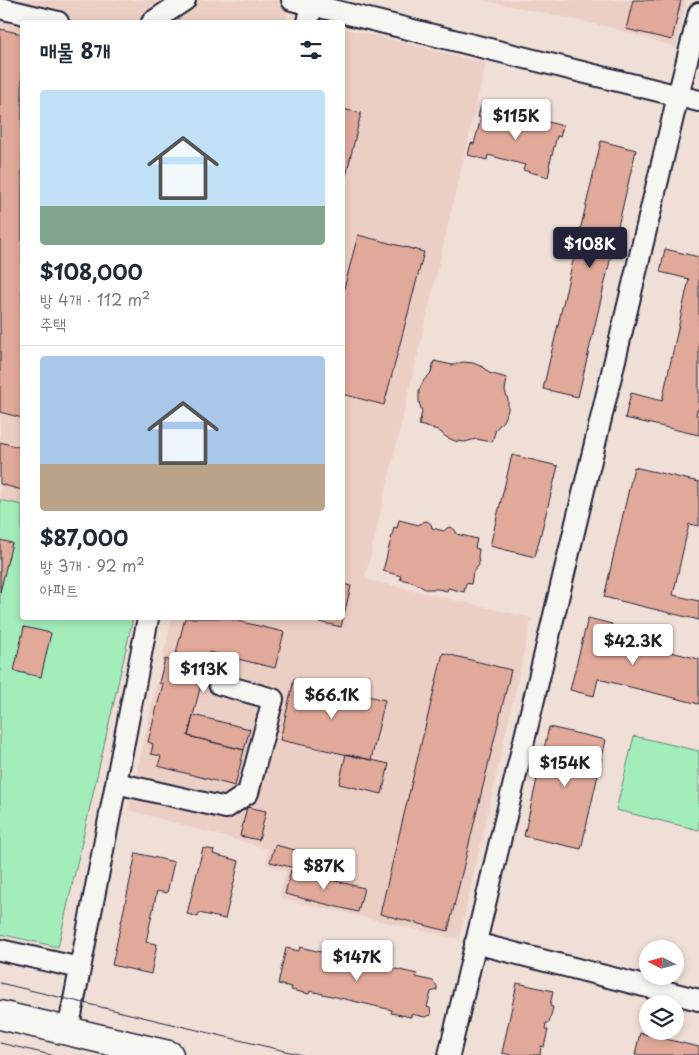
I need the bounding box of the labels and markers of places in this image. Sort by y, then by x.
pin: $115K [481,98,551,141]
pin: $108K [555,226,625,269]
pin: $42.3K [592,624,674,666]
pin: $113K [169,652,239,694]
pin: $66.1K [291,678,373,720]
pin: $154K [530,746,600,788]
pin: $87K [294,848,354,891]
pin: $147K [322,940,392,982]

